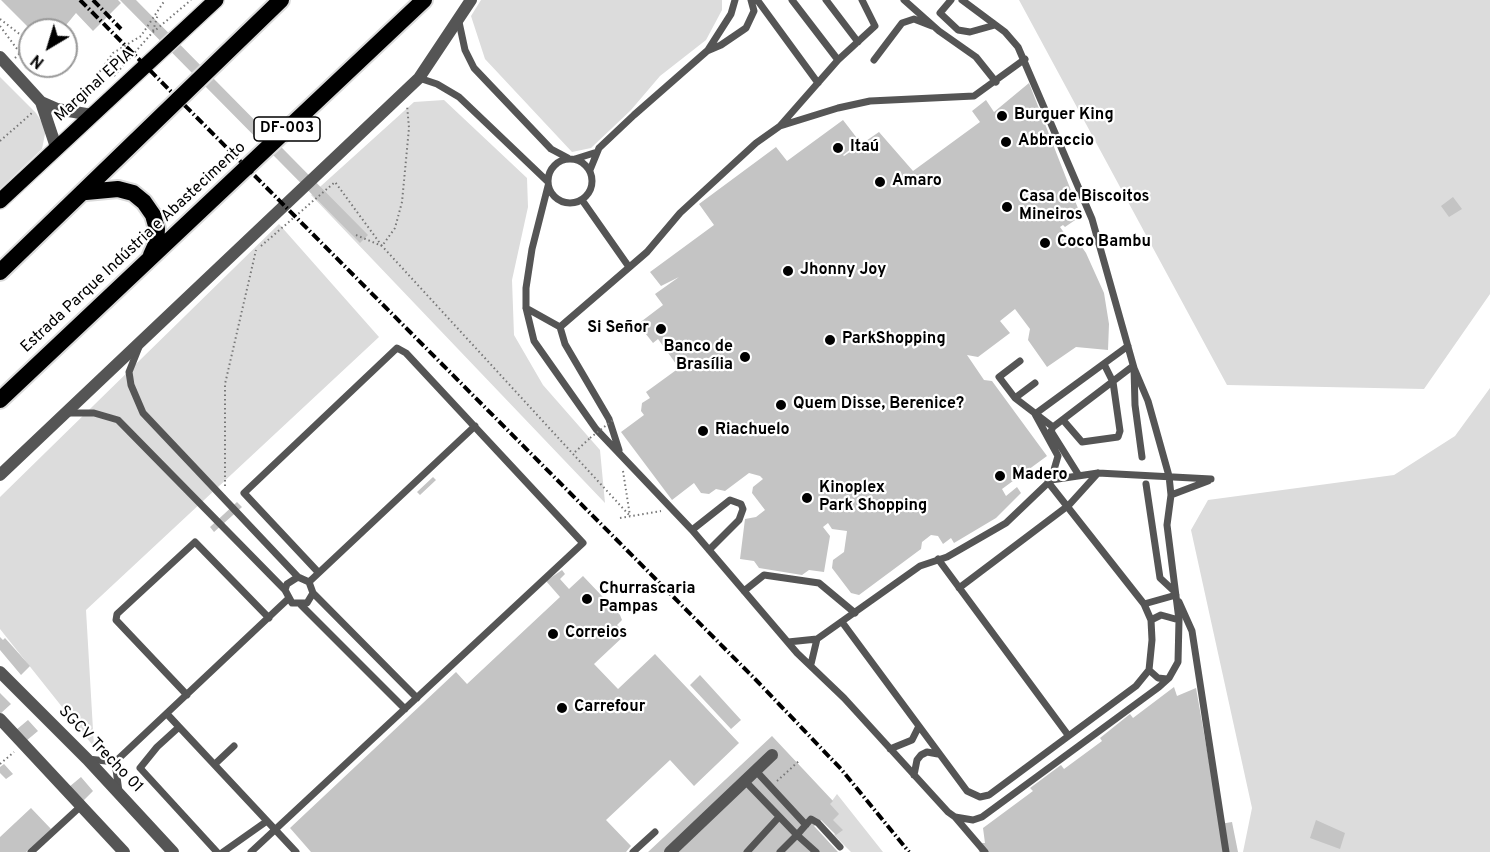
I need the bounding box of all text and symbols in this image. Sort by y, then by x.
north arrow [18,18,78,78]
street label: Marginal EPIA [51,45,139,127]
text: N [27,49,49,72]
place label: Burguer King [1014,106,1114,126]
marker: Burguer King [995,109,1009,123]
road number: DF-003 [254,117,320,141]
place label: Abbraccio [1018,132,1094,152]
marker: Abbraccio [999,135,1013,149]
place label: Itaú [850,138,879,158]
street label: Estrada Parque Indústria e Abastecimento [18,139,250,357]
marker: Itaú [831,141,845,155]
place label: Amaro [892,172,942,192]
marker: Amaro [873,175,887,189]
place label: Casa de Biscoitos Mineiros [1019,188,1149,226]
marker: Casa de Biscoitos Mineiros [1000,200,1014,214]
place label: Coco Bambu [1057,233,1151,253]
marker: Coco Bambu [1038,236,1052,250]
place label: Jhonny Joy [800,261,886,281]
marker: Jhonny Joy [781,264,795,278]
place label: Si Señor [587,319,649,339]
marker: Si Señor [654,322,668,336]
place label: ParkShopping [842,330,946,350]
marker: ParkShopping [823,333,837,347]
place label: Banco de Brasília [663,338,733,376]
marker: Banco de Brasília [738,350,752,364]
place label: Quem Disse, Berenice? [793,395,964,415]
marker: Quem Disse, Berenice? [774,398,788,412]
place label: Riachuelo [715,421,790,441]
marker: Riachuelo [696,424,710,438]
place label: Madero [1012,466,1067,486]
marker: Madero [993,469,1007,483]
place label: Kinoplex Park Shopping [819,479,927,517]
marker: Kinoplex Park Shopping [800,491,814,505]
place label: Churrascaria Pampas [599,580,695,618]
marker: Churrascaria Pampas [580,592,594,606]
place label: Correios [565,624,627,644]
marker: Correios [546,627,560,641]
place label: Carrefour [574,698,645,718]
marker: Carrefour [555,701,569,715]
street label: SGCV Trecho 01 [54,702,146,798]

